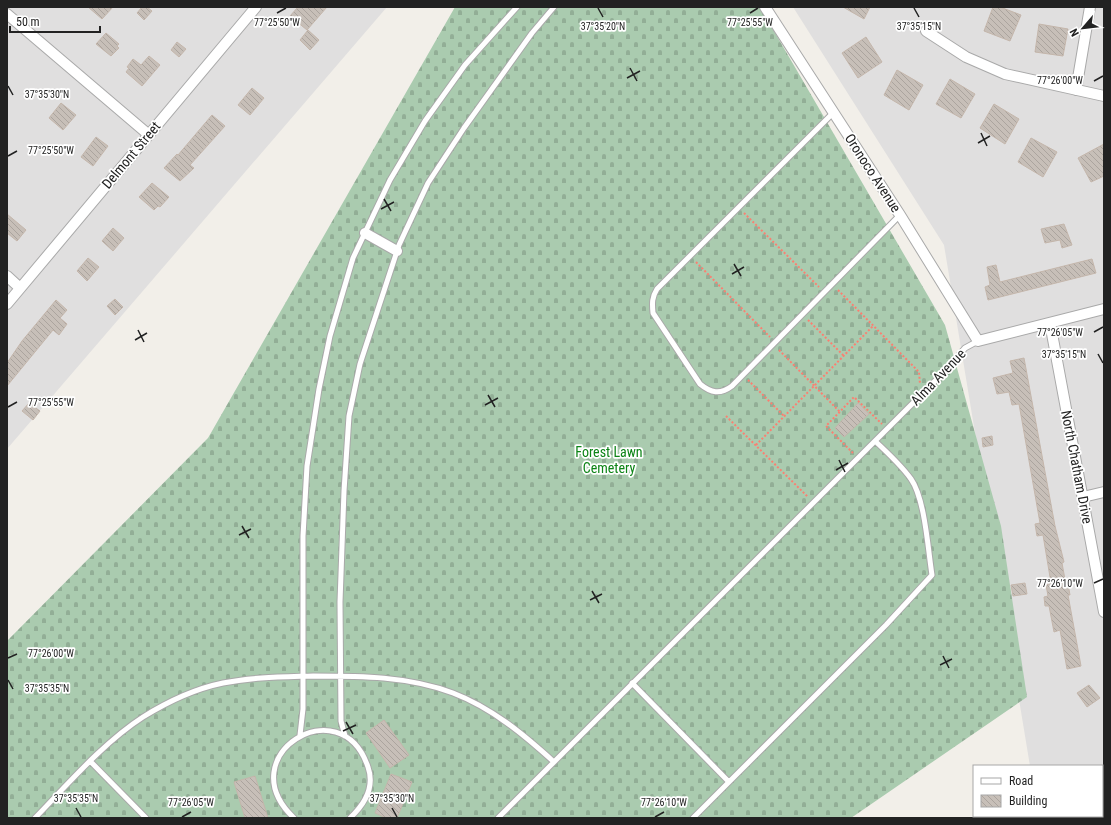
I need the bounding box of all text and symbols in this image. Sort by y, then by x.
scale bar [10,8,100,34]
north arrow [1063,8,1103,48]
text: 50 m [16,15,40,29]
text: 77°25'50"W [254,17,300,28]
text: 77°25'55"W [727,17,773,28]
text: 37°35'20"N [581,21,625,32]
text: 37°35'15"N [897,21,941,32]
text: N [1067,26,1082,38]
text: 77°26'00"W [1037,75,1083,86]
text: 37°35'30"N [25,89,69,100]
street label: Delmont Street [98,118,164,192]
street label: Oronoco Avenue [842,131,905,216]
text: 77°25'50"W [28,145,74,156]
text: 77°26'05"W [1037,327,1083,338]
street label: Alma Avenue [907,345,969,408]
text: 37°35'15"N [1042,349,1086,360]
text: 77°25'55"W [28,397,74,408]
street label: North Chatham Drive [1058,409,1096,525]
park label: Forest Lawn Cemetery [575,444,643,476]
text: 77°26'10"W [1037,578,1083,589]
text: 77°26'00"W [28,648,74,659]
text: 37°35'35"N [25,683,69,694]
legend [973,765,1103,817]
text: Road [1009,774,1033,788]
text: 37°35'35"N [54,793,98,804]
text: 37°35'30"N [370,793,414,804]
text: Building [1009,794,1047,808]
text: 77°26'05"W [168,797,214,808]
text: 77°26'10"W [641,797,687,808]

